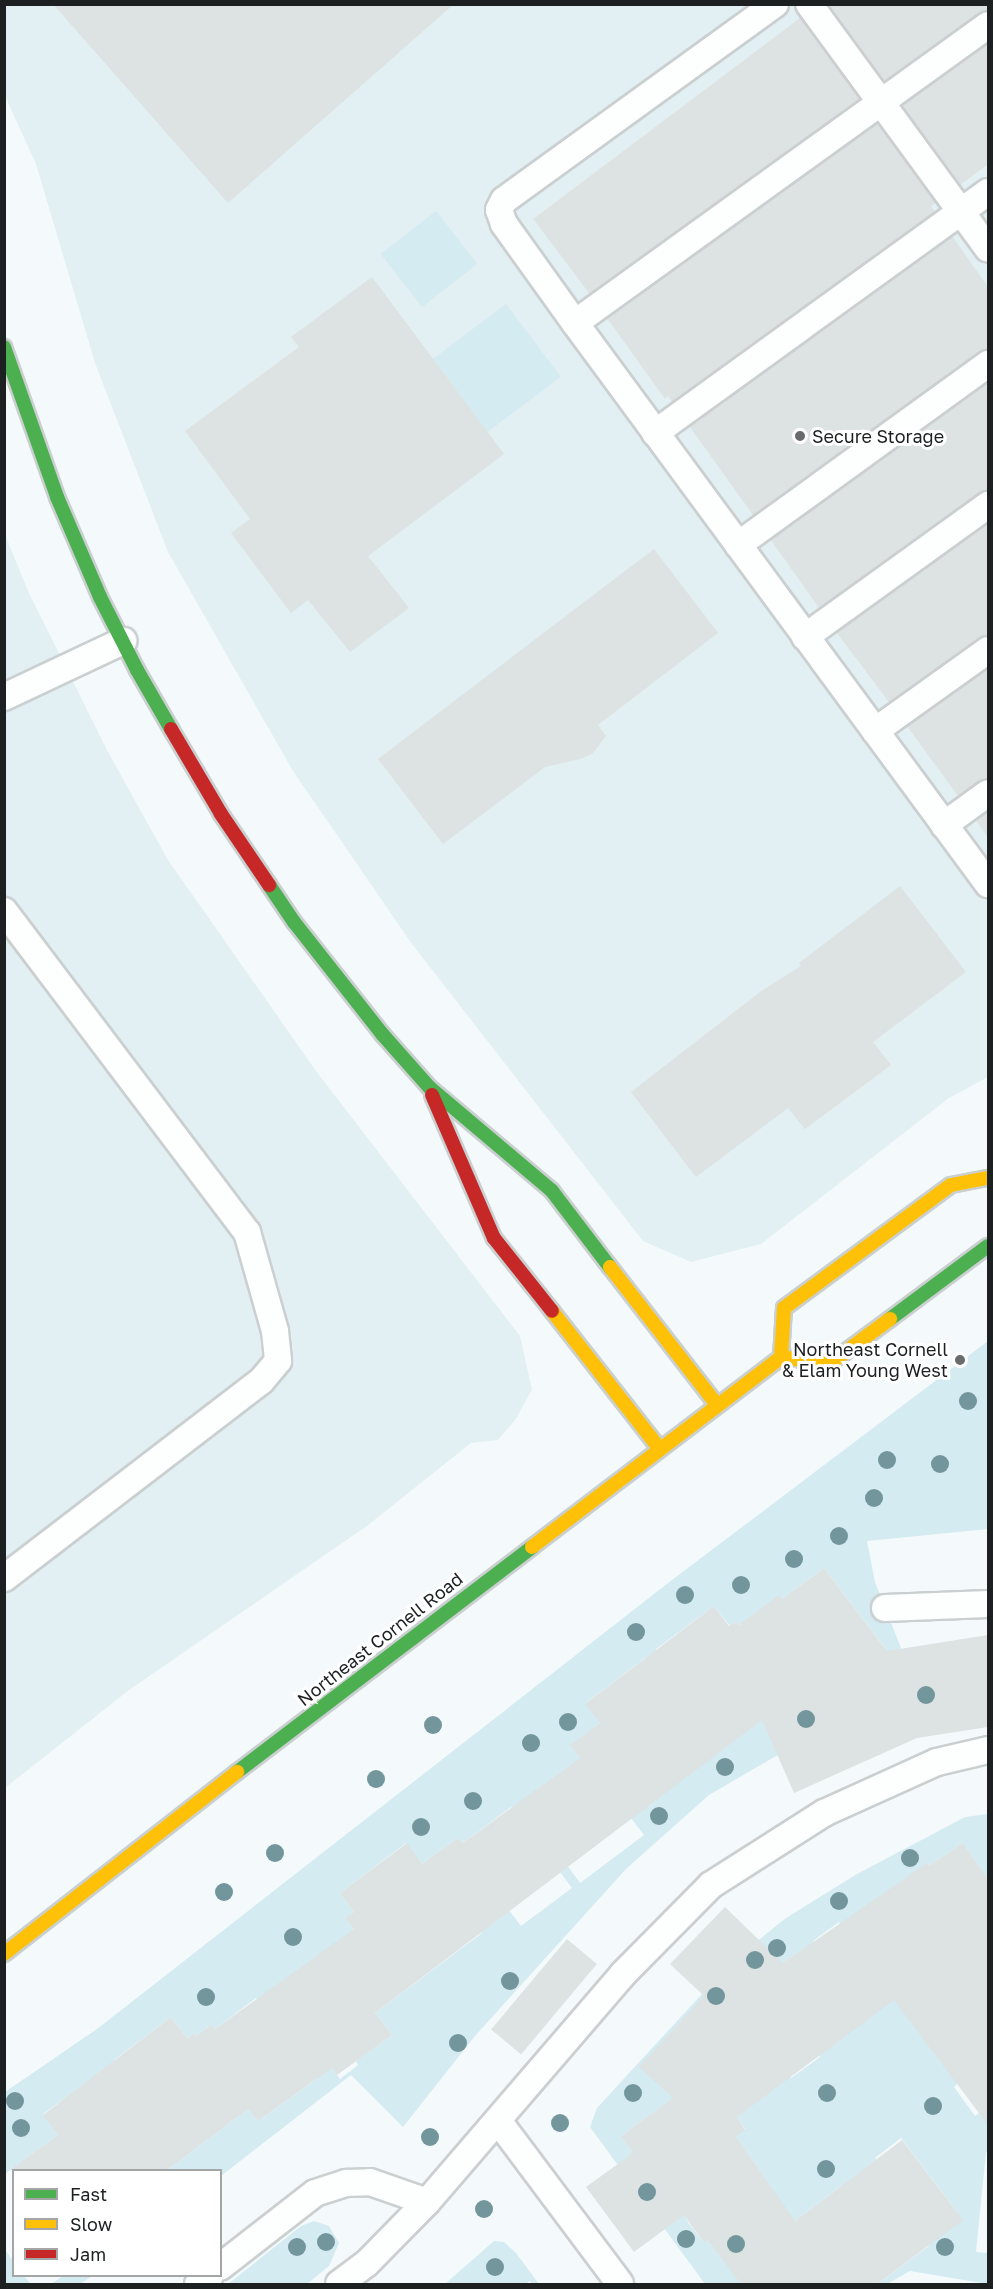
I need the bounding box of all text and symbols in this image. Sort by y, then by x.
place label: Secure Storage [812,425,944,447]
marker: Secure Storage [793,429,807,443]
place label: Northeast Cornell & Elam Young West [782,1339,948,1382]
marker: Northeast Cornell & Elam Young West [953,1353,967,1367]
street label: Northeast Cornell Road [293,1568,467,1710]
legend [12,2169,222,2277]
text: Fast [70,2183,107,2205]
text: Slow [70,2213,112,2235]
text: Jam [70,2243,106,2265]

